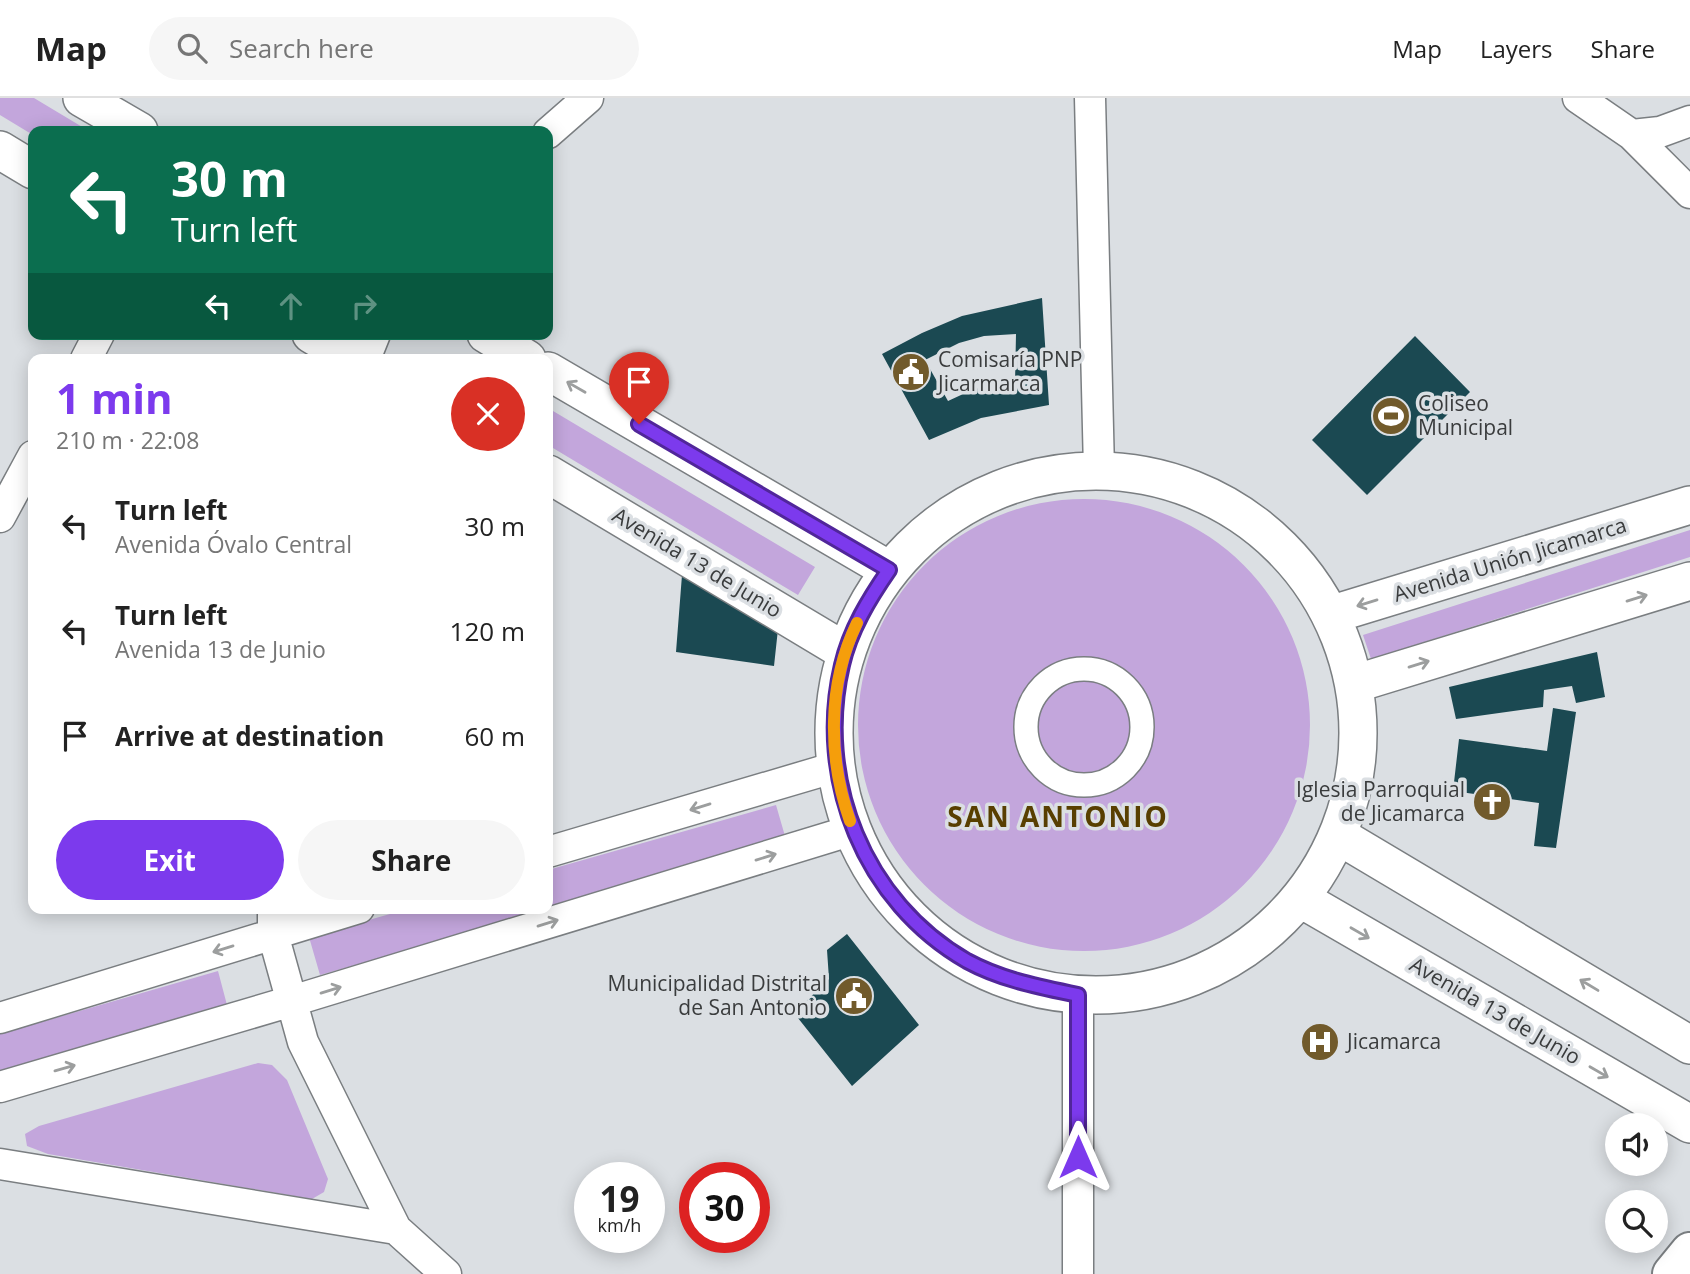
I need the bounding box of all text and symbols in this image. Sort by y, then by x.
search box [149,17,639,80]
text: Map [35,26,107,71]
icon: search [173,29,211,67]
text: Search here [229,30,374,66]
text: Map [1392,32,1442,65]
text: Layers [1480,32,1553,65]
text: Share [1591,32,1655,65]
text: 30 m [171,145,288,211]
icon: left [56,154,147,245]
text: Turn left [171,208,297,251]
icon: left [199,287,237,325]
icon: ahead [272,287,310,325]
icon: right [345,287,383,325]
place label: Comisaría PNP Jicarmarca [936,345,1082,397]
public building icon: Comisaría PNP Jicarmarca [890,351,932,393]
pin [609,352,669,424]
icon: arrive [620,363,658,401]
text: 1 min [56,369,173,426]
button: close [451,377,525,451]
one-way arrow [567,380,587,394]
place label: Coliseo Municipal [1418,389,1513,441]
sports icon: Coliseo Municipal [1370,395,1412,437]
text: 210 m · 22:08 [56,424,199,456]
text: Turn left [115,492,227,528]
street label: Avenida 13 de Junio [608,501,787,624]
icon: left [56,507,94,545]
text: 30 m [464,508,525,544]
street label: Avenida Unión Jicamarca [1390,510,1630,608]
text: Avenida Óvalo Central [115,528,352,560]
one-way arrow [1626,590,1648,603]
text: Turn left [115,597,227,633]
one-way arrow [1356,598,1378,611]
icon: left [56,612,94,650]
text: 120 m [450,613,525,649]
text: Avenida 13 de Junio [115,633,326,665]
one-way arrow [1408,657,1430,670]
icon: arrive [56,717,94,755]
text: Arrive at destination [115,718,384,754]
text: 60 m [464,718,525,754]
place label: Iglesia Parroquial de Jicamarca [1296,775,1465,827]
church icon: Iglesia Parroquial de Jicamarca [1471,781,1513,823]
district label: SAN ANTONIO [947,797,1169,835]
one-way arrow [689,801,711,814]
button: Exit [56,820,284,900]
button: Share [298,820,525,900]
one-way arrow [754,849,776,862]
one-way arrow [537,916,559,929]
one-way arrow [1349,927,1370,940]
one-way arrow [212,943,234,956]
street label: Avenida 13 de Junio [1405,950,1586,1070]
place label: Municipalidad Distrital de San Antonio [607,969,827,1021]
public building icon: Municipalidad Distrital de San Antonio [833,975,875,1017]
one-way arrow [1580,977,1600,991]
one-way arrow [319,982,341,995]
hospital icon: Jicamarca [1299,1021,1341,1063]
place label: Jicamarca [1345,1027,1441,1055]
one-way arrow [54,1061,76,1074]
one-way arrow [1589,1065,1609,1079]
map controls [1605,1113,1668,1253]
button: sound [1605,1113,1668,1176]
position arrow [1041,1120,1115,1194]
speed limit sign: 30 [679,1162,770,1253]
text: 19 [599,1175,640,1222]
button: search [1605,1190,1668,1253]
text: km/h [598,1213,641,1237]

